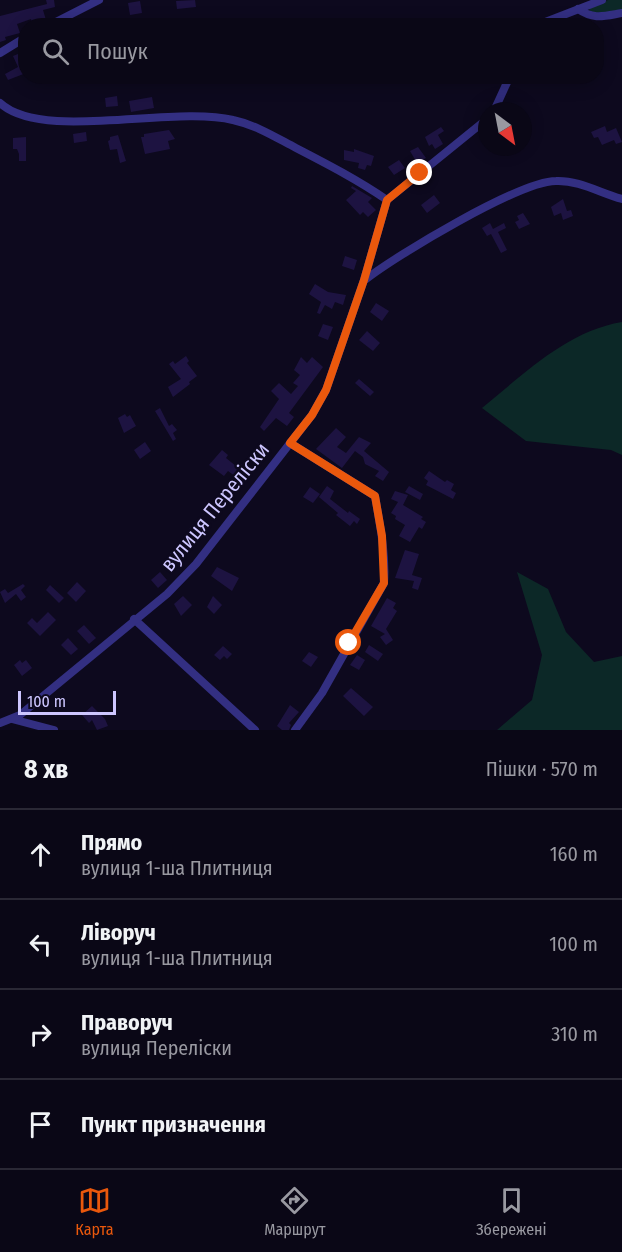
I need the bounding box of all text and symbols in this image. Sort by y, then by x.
search box [18,18,604,84]
icon: search [39,35,72,68]
text: Пошук [87,38,148,65]
north arrow [478,102,532,156]
route end [406,159,432,185]
street label: вулиця Переліски [155,437,275,577]
route start [335,629,361,655]
scale bar [18,688,116,716]
text: 100 m [27,692,66,711]
text: 8 хв [24,754,69,785]
text: Пішки · 570 m [486,757,598,781]
text: Прямо [81,829,142,856]
icon: ahead [24,838,57,871]
text: 160 m [550,842,598,866]
text: вулиця 1-ша Плитниця [81,856,273,880]
text: Ліворуч [81,919,156,946]
icon: left [24,928,57,961]
text: 100 m [549,932,598,956]
text: вулиця 1-ша Плитниця [81,946,273,970]
text: Праворуч [81,1009,173,1036]
icon: right [24,1018,57,1051]
text: 310 m [551,1022,598,1046]
text: вулиця Переліски [81,1036,232,1060]
icon: arrive [24,1108,57,1141]
text: Пункт призначення [81,1111,266,1138]
tab: Карта [75,1184,114,1239]
tab: Маршрут [264,1184,325,1239]
tab: Збережені [476,1184,547,1239]

